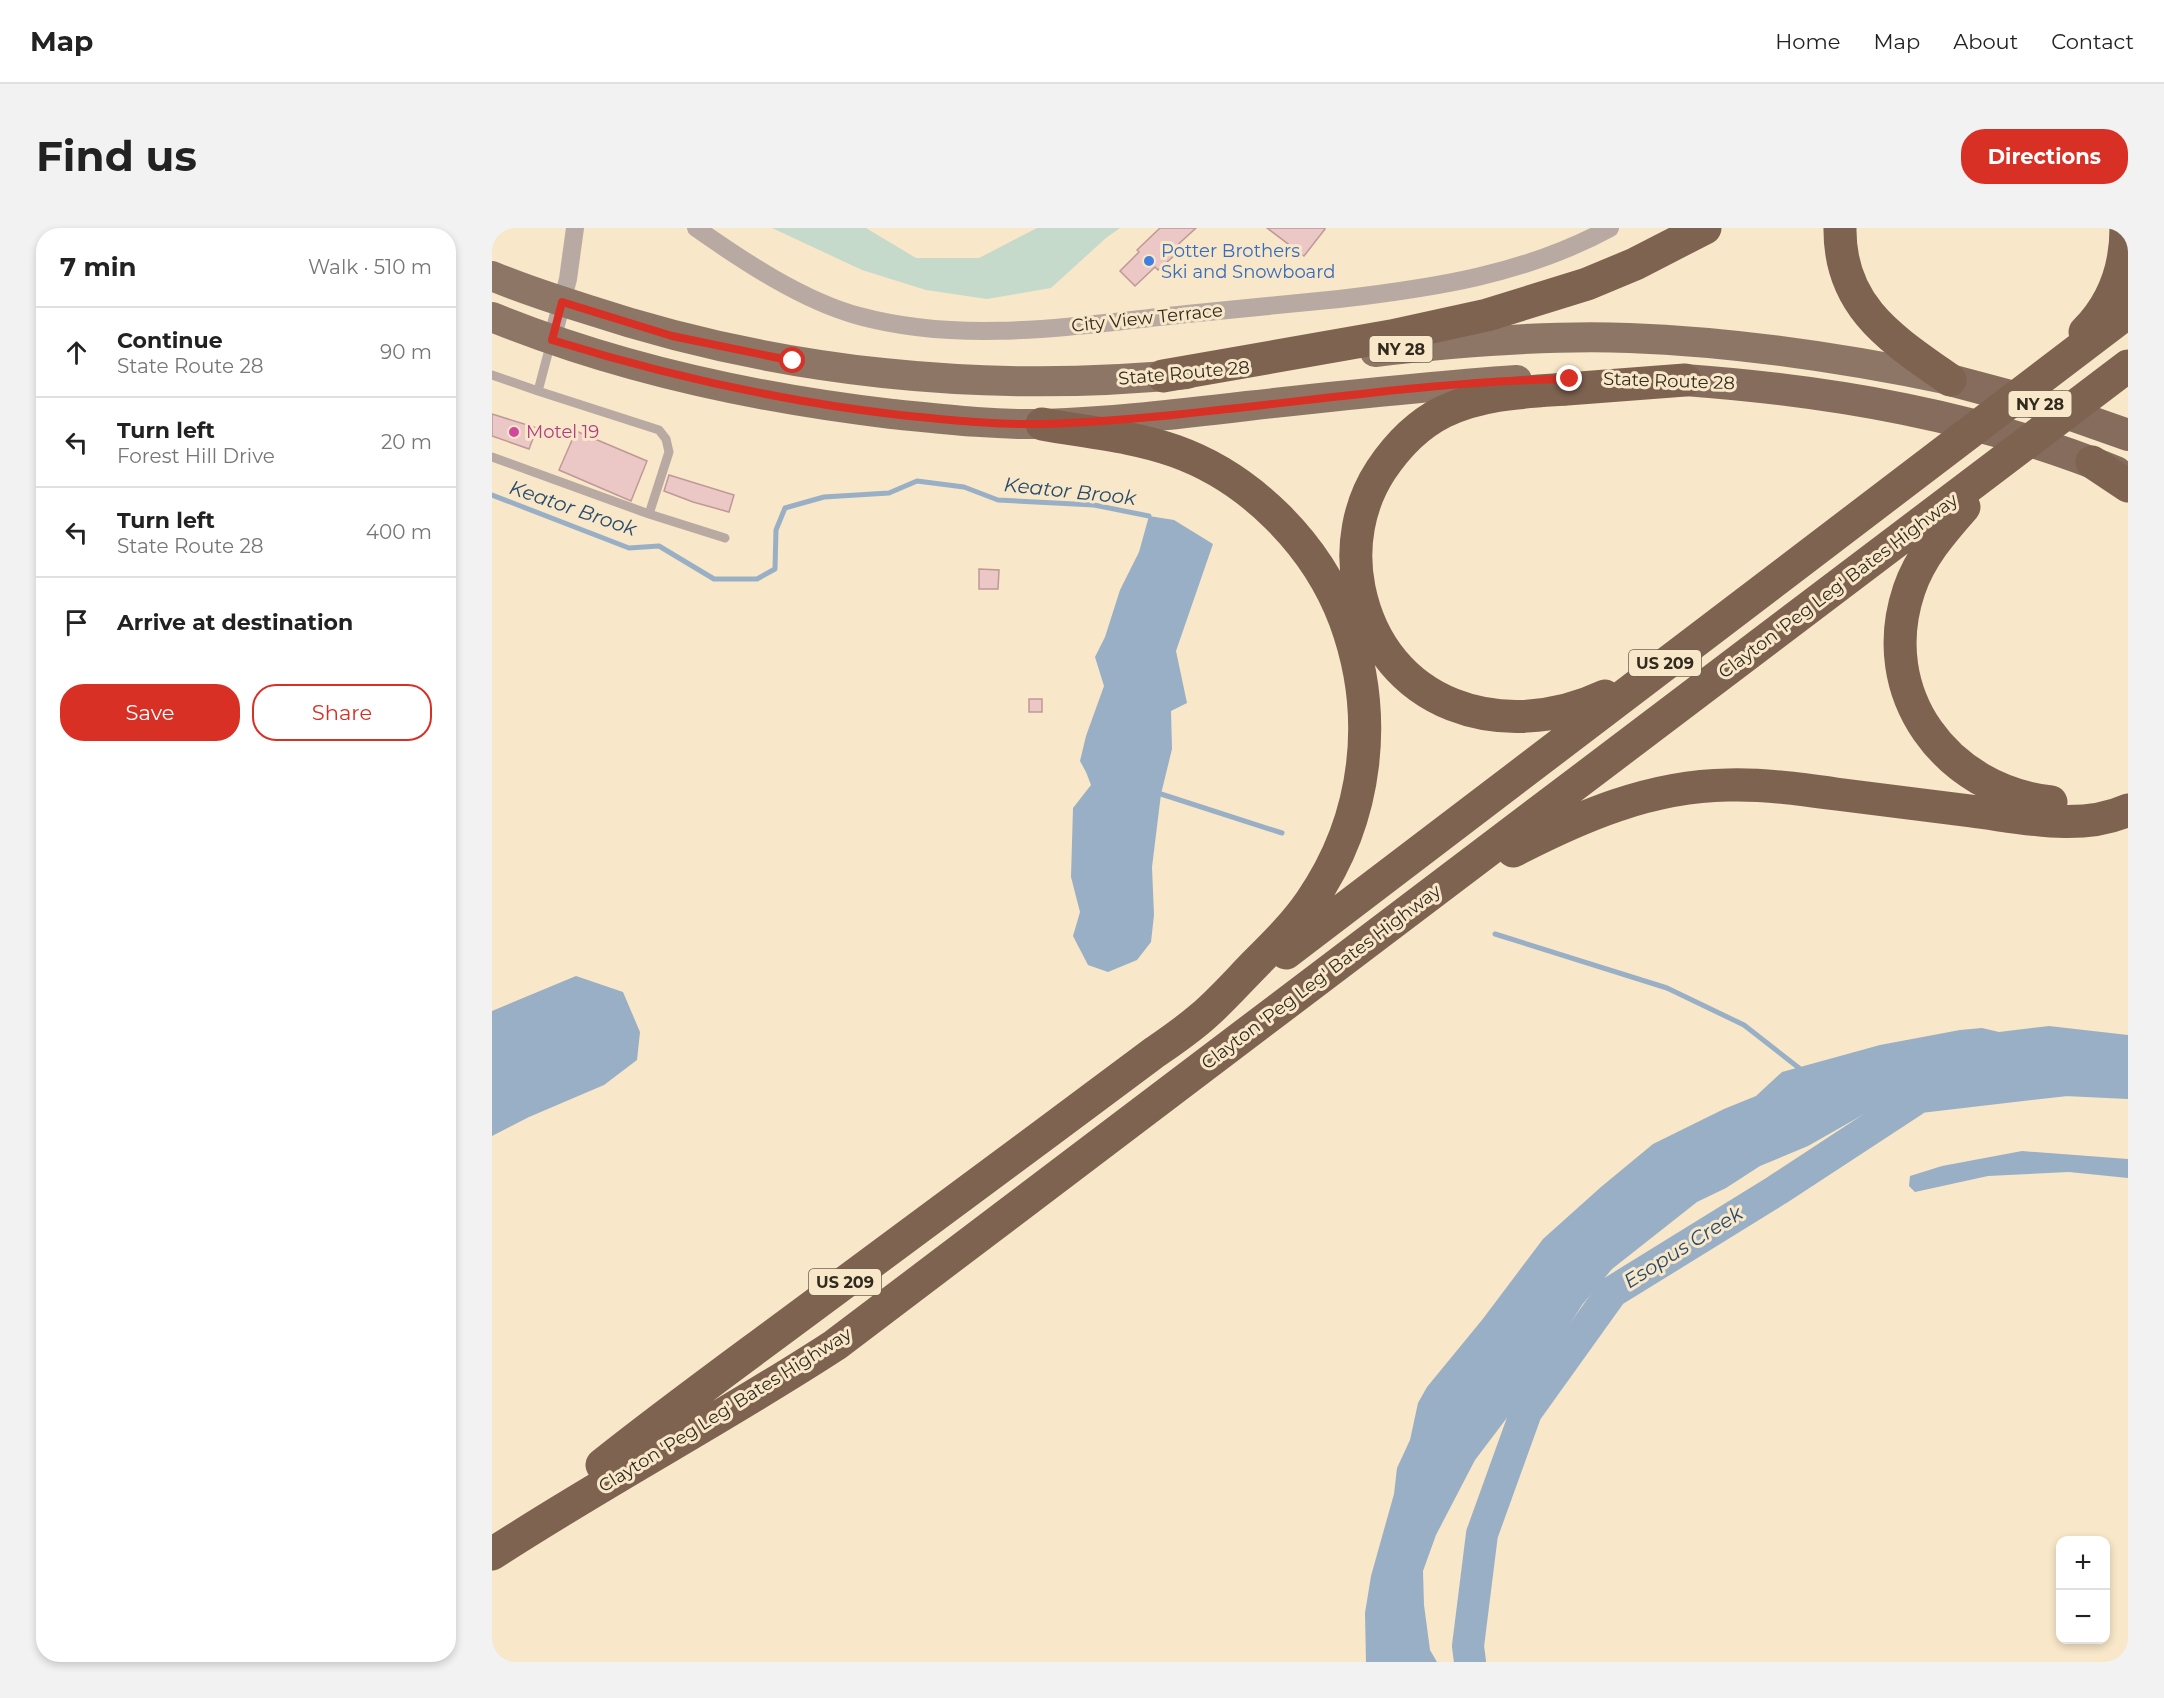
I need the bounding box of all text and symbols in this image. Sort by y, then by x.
text: Map [30,24,93,58]
text: Home [1775,29,1840,54]
text: Map [1873,29,1920,54]
text: About [1953,29,2018,54]
text: Contact [2051,29,2134,54]
button: Directions [1961,129,2128,184]
text: Find us [36,130,197,182]
place label: Potter Brothers Ski and Snowboard [1161,240,1335,283]
text: 7 min [60,251,137,283]
marker: Potter Brothers Ski and Snowboard [1142,254,1156,268]
text: Walk · 510 m [308,255,432,279]
street label: City View Terrace [1070,299,1224,337]
text: Continue [117,327,223,354]
icon: ahead [60,336,93,369]
road number: NY 28 [1370,336,1432,362]
text: 90 m [380,340,432,364]
route start [779,347,805,373]
text: State Route 28 [117,354,264,378]
street label: State Route 28 [1117,356,1251,390]
route end [1556,365,1582,391]
street label: State Route 28 [1603,368,1735,394]
road number: NY 28 [2008,391,2072,417]
text: Turn left [117,417,215,444]
place label: Motel 19 [526,421,599,443]
marker: Motel 19 [507,425,521,439]
icon: left [60,426,93,459]
text: 20 m [381,430,432,454]
text: Forest Hill Drive [117,444,275,468]
water label: Keator Brook [1003,472,1138,510]
water label: Keator Brook [506,475,641,541]
street label: Clayton 'Peg Leg' Bates Highway [1714,489,1962,683]
text: Turn left [117,507,215,534]
icon: left [60,516,93,549]
text: 400 m [366,520,432,544]
text: State Route 28 [117,534,264,558]
icon: arrive [60,606,93,639]
text: Arrive at destination [117,609,353,636]
road number: US 209 [1629,650,1701,676]
button: Save [60,684,240,741]
button: Share [252,684,432,741]
street label: Clayton 'Peg Leg' Bates Highway [1197,880,1445,1074]
water label: Esopus Creek [1619,1200,1748,1293]
road number: US 209 [809,1269,881,1295]
street label: Clayton 'Peg Leg' Bates Highway [595,1323,856,1497]
map controls [2056,1536,2110,1644]
button: + [2056,1536,2110,1590]
button: − [2056,1590,2110,1644]

